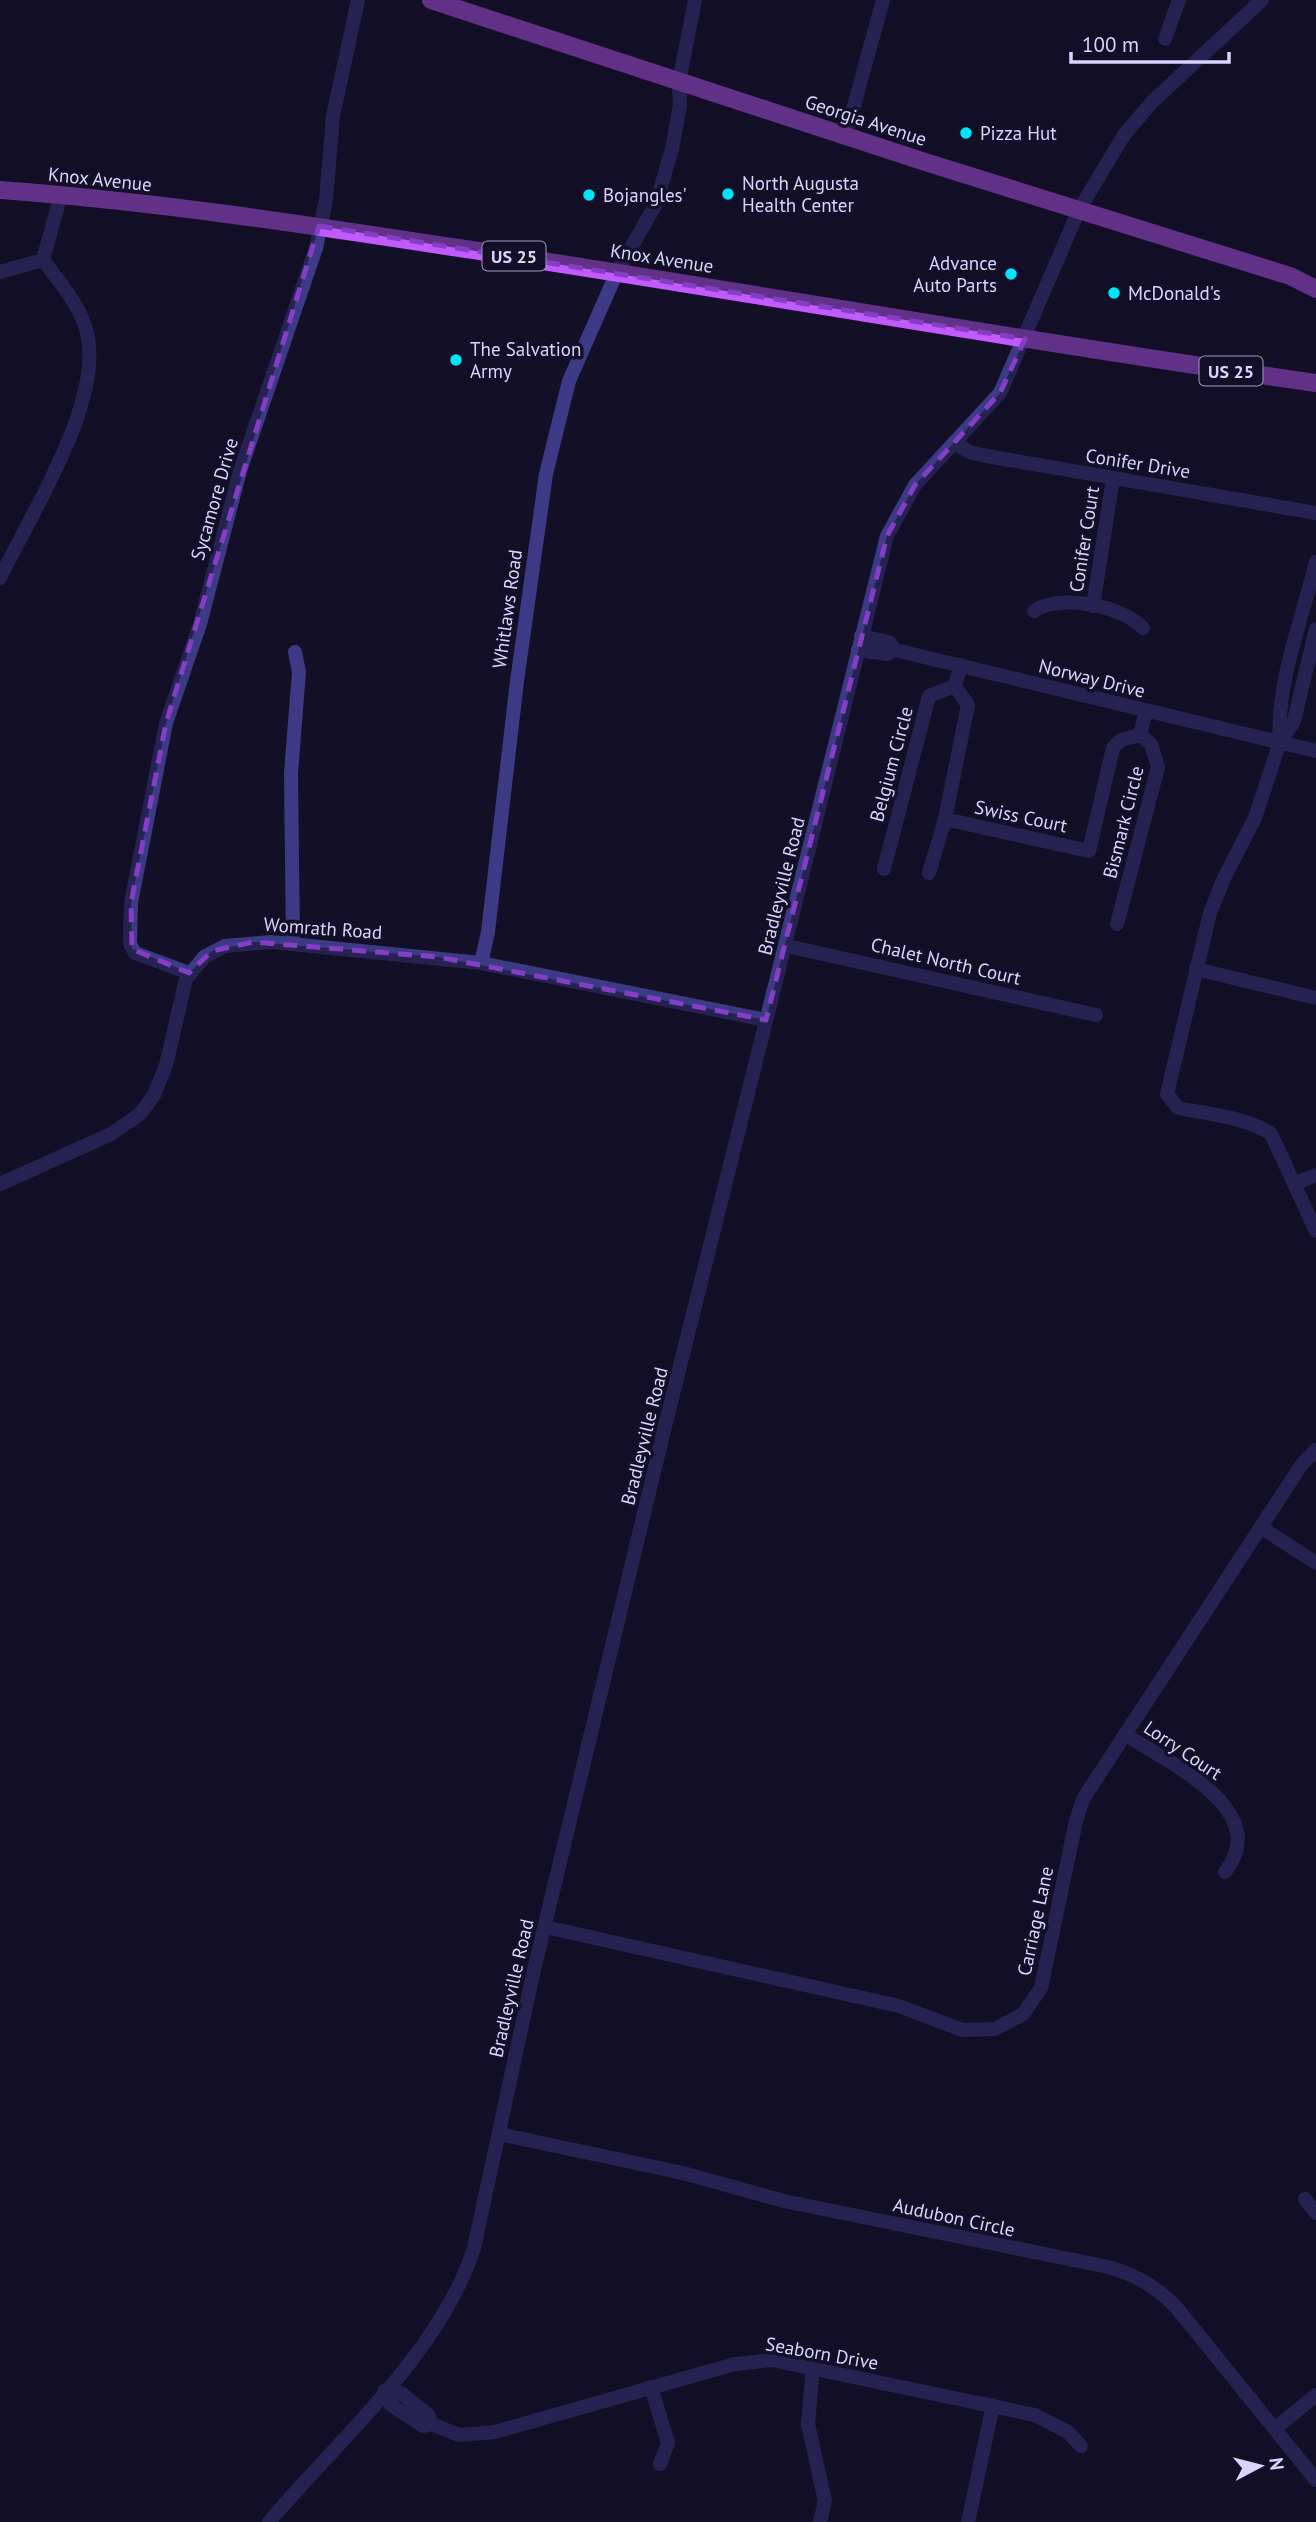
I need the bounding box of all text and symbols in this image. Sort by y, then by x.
scale bar [1071,21,1228,65]
text: 100 m [1082,31,1139,58]
street label: Georgia Avenue [802,89,930,151]
place label: Pizza Hut [980,121,1057,145]
marker: Pizza Hut [958,125,974,141]
street label: Knox Avenue [47,162,153,196]
place label: North Augusta Health Center [742,171,859,217]
place label: Bojangles' [603,183,687,207]
marker: North Augusta Health Center [720,186,736,202]
marker: Bojangles' [581,187,597,203]
street label: Knox Avenue [609,238,715,278]
road number: US 25 [482,242,546,270]
place label: Advance Auto Parts [913,251,997,297]
marker: Advance Auto Parts [1003,266,1019,282]
place label: McDonald's [1128,281,1221,305]
marker: McDonald's [1106,285,1122,301]
place label: The Salvation Army [470,337,581,383]
marker: The Salvation Army [448,352,464,368]
road number: US 25 [1200,356,1262,386]
street label: Sycamore Drive [185,435,243,563]
street label: Conifer Drive [1084,443,1192,483]
street label: Conifer Court [1064,484,1104,594]
street label: Whitlaws Road [487,548,527,670]
street label: Norway Drive [1036,653,1148,703]
street label: Belgium Circle [864,704,918,824]
street label: Bismark Circle [1097,763,1149,881]
street label: Swiss Court [972,794,1070,838]
street label: Bradleyville Road [752,815,810,957]
street label: Womrath Road [263,912,383,944]
street label: Chalet North Court [869,932,1024,990]
street label: Bradleyville Road [615,1365,673,1507]
street label: Lorry Court [1139,1715,1227,1785]
street label: Carriage Lane [1012,1864,1058,1978]
street label: Bradleyville Road [483,1916,539,2060]
street label: Audubon Circle [891,2192,1017,2242]
street label: Seaborn Drive [764,2331,880,2375]
north arrow [1225,2431,1295,2501]
text: N [1264,2456,1290,2472]

